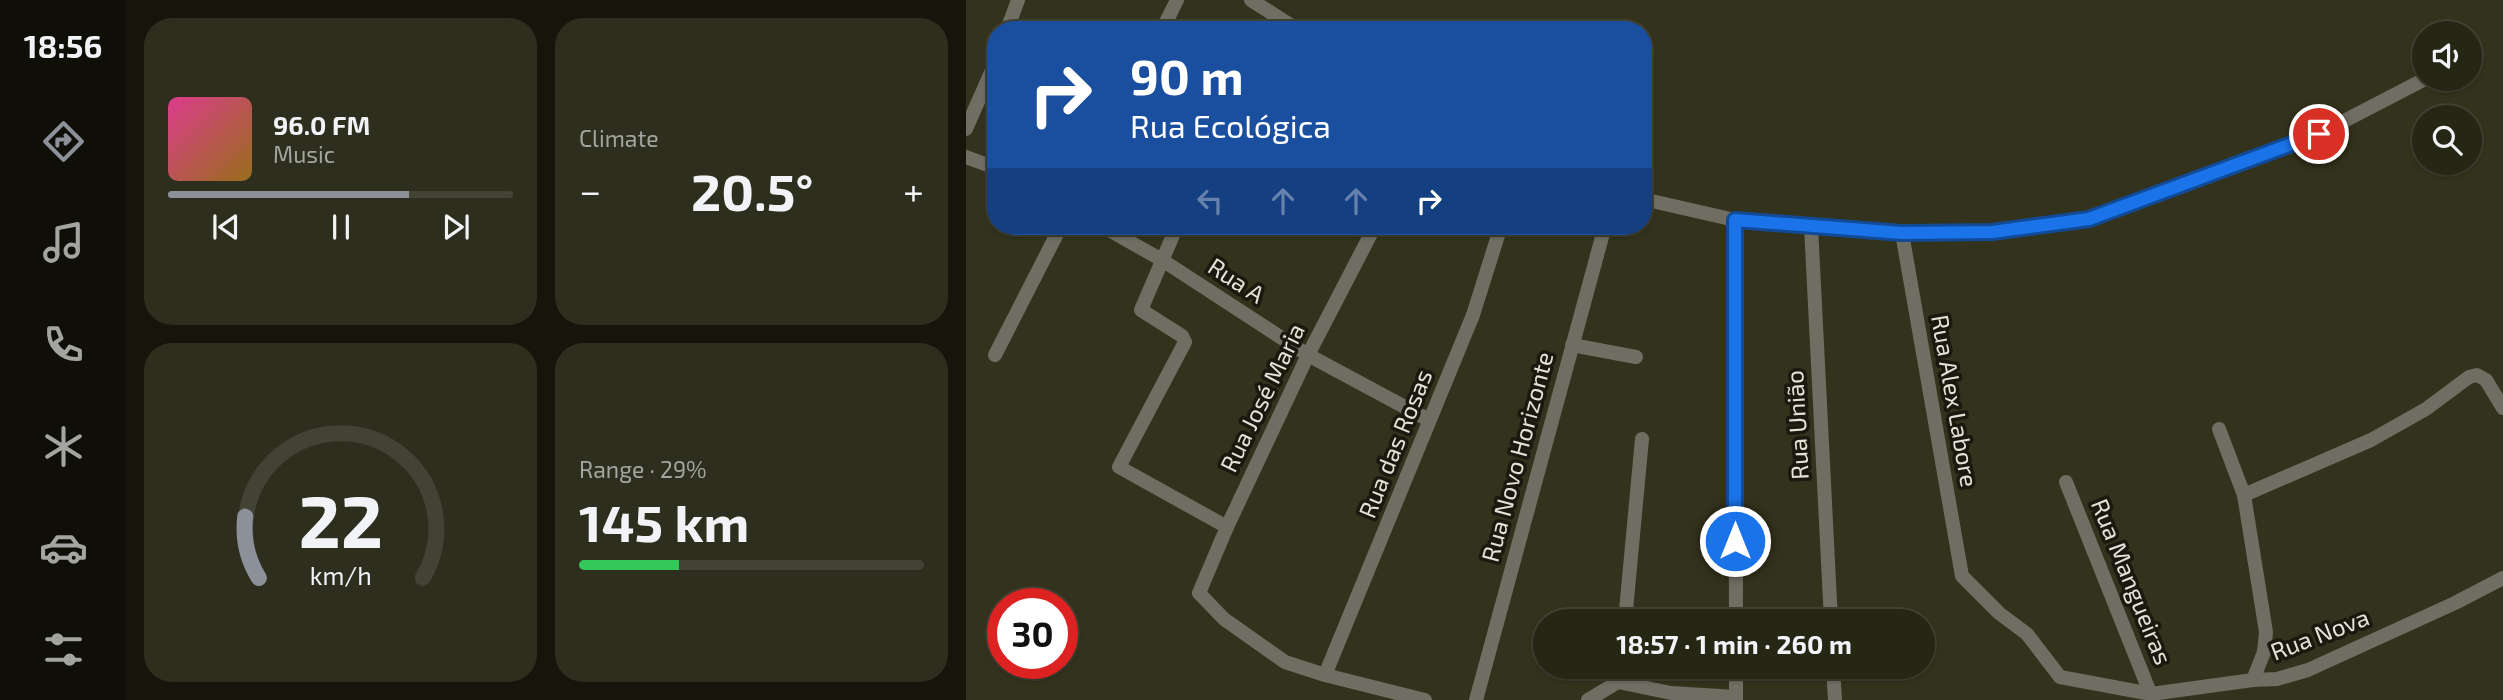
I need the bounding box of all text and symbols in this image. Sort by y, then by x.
map controls [2412,21,2482,175]
button: sound [2412,21,2482,91]
text: 18:56 [24,26,102,64]
text: 90 m [1130,46,1244,105]
icon: right [1015,49,1106,140]
pin [2289,104,2349,164]
button: search [2412,105,2482,175]
text: Rua Ecológica [1130,106,1331,144]
text: 96.0 FM [273,109,370,140]
icon: arrive [2300,115,2338,153]
icon: directions [39,117,88,166]
text: Climate [579,124,659,152]
text: Music [273,140,335,168]
text: 20.5° [691,159,813,221]
text: − [579,167,601,213]
text: + [903,167,924,213]
icon: left [1191,182,1229,220]
icon: ahead [1264,182,1302,220]
icon: ahead [1337,182,1375,220]
icon: right [1410,182,1448,220]
icon: previous [207,208,245,246]
icon: pause [322,208,360,246]
icon: next [437,208,475,246]
icon: music [39,218,88,267]
street label: Rua A [1203,251,1271,309]
street label: Rua Alex Labore [1926,312,1985,489]
street label: Rua José Maria [1213,318,1310,476]
icon: phone [39,320,88,369]
street label: Rua Novo Horizonte [1475,349,1559,565]
street label: Rua das Rosas [1352,365,1438,522]
street label: Rua União [1779,370,1814,481]
icon: climate [39,422,88,471]
text: Range · 29% [579,455,707,483]
text: 22 [298,476,383,564]
text: 145 km [579,490,749,552]
street label: Rua Mangueiras [2086,494,2179,669]
position arrow [1698,504,1772,578]
icon: car [39,523,88,572]
text: km/h [309,560,372,590]
speed limit sign: 30 [987,588,1078,679]
street label: Rua Nova [2266,602,2373,666]
icon: filters [39,625,88,674]
text: 18:57 · 1 min · 260 m [1616,628,1852,659]

